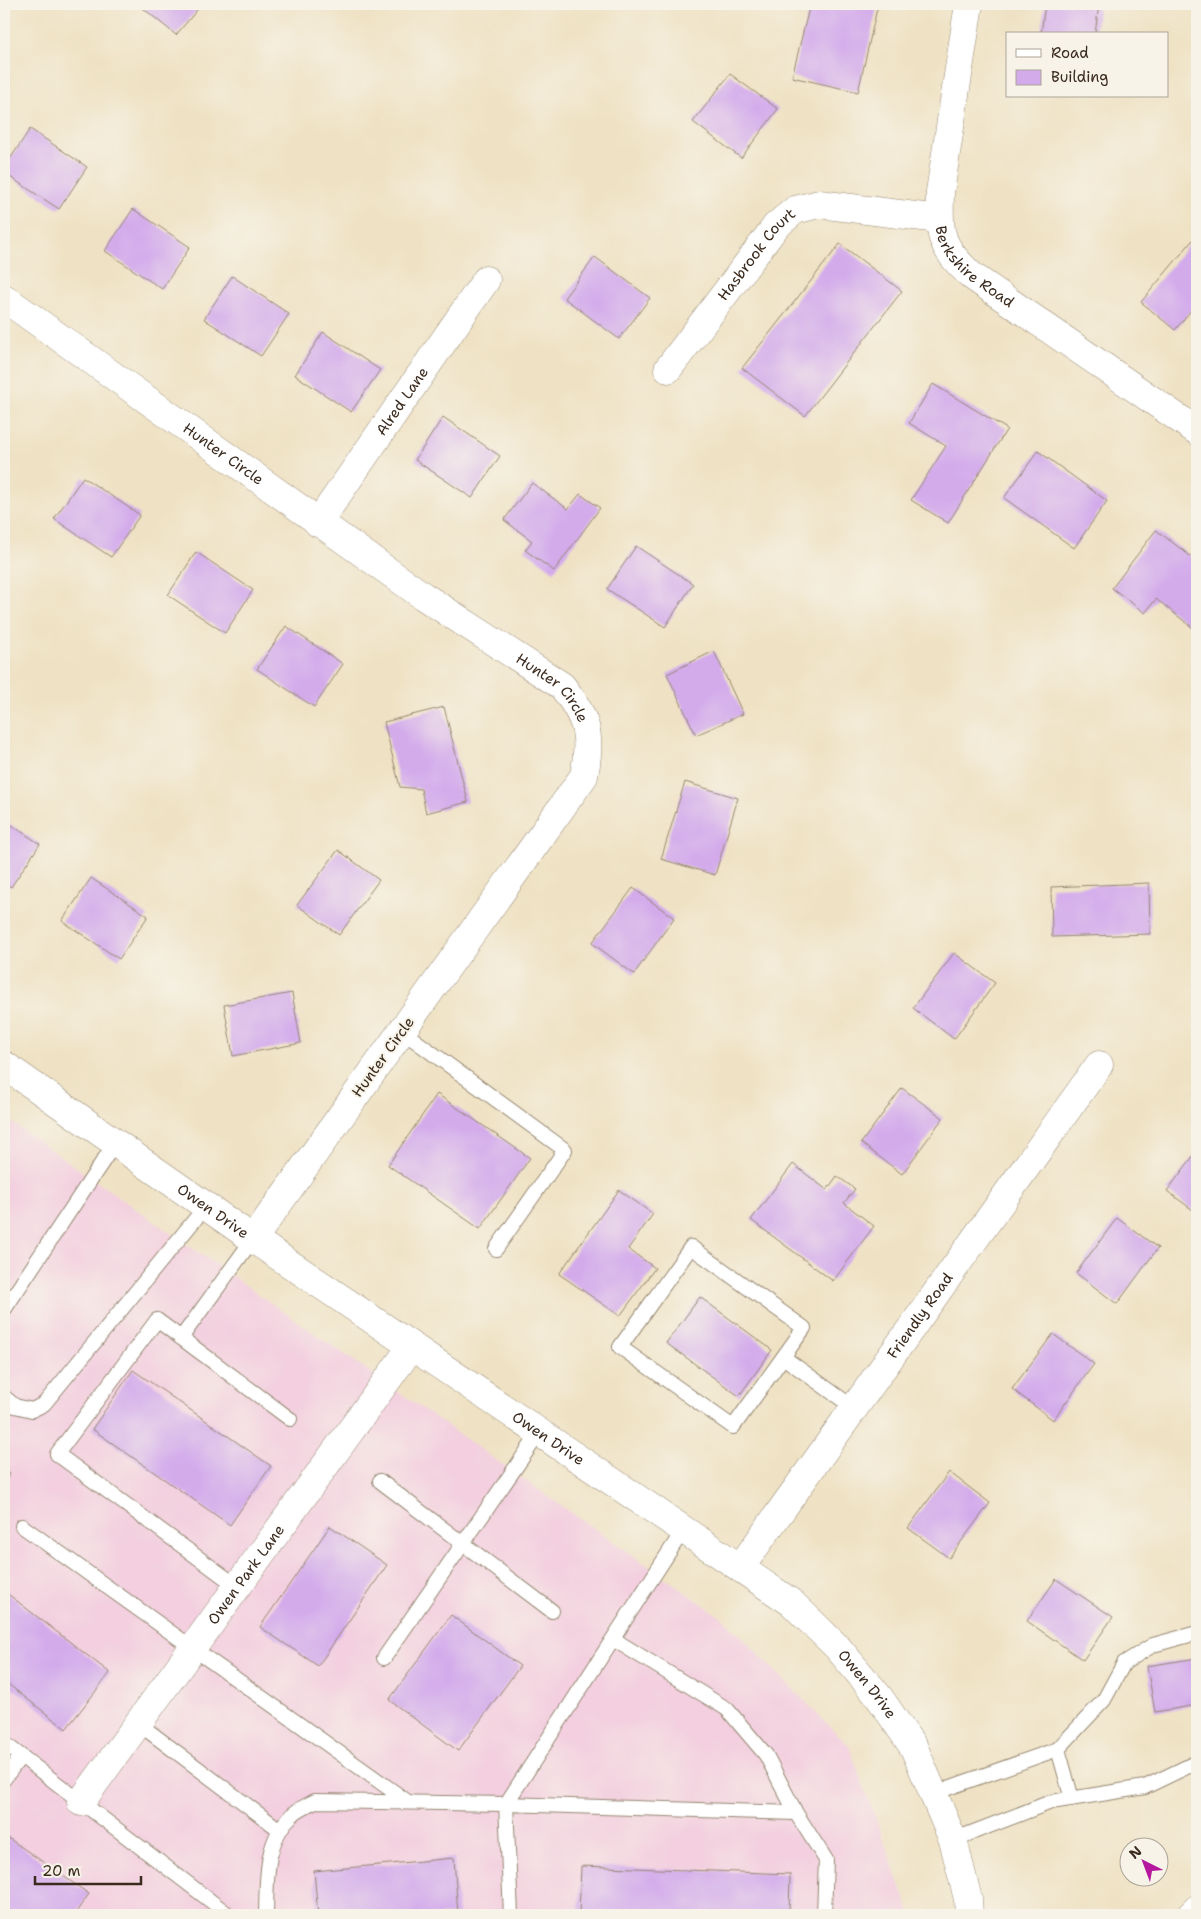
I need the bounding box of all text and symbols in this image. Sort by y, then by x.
legend [1006,32,1168,98]
text: Road [1051,43,1089,63]
text: Building [1051,67,1108,87]
street label: Hasbrook Court [713,204,800,305]
street label: Berkshire Road [930,224,1018,312]
street label: Alred Lane [371,363,433,440]
street label: Hunter Circle [179,418,268,489]
street label: Hunter Circle [512,649,593,725]
street label: Hunter Circle [347,1013,419,1101]
street label: Owen Drive [173,1179,253,1243]
street label: Friendly Road [883,1268,958,1363]
street label: Owen Drive [508,1407,588,1470]
street label: Owen Park Lane [203,1521,289,1629]
street label: Owen Drive [833,1645,901,1723]
north arrow [1118,1836,1168,1886]
text: N [1125,1842,1145,1863]
scale bar [35,1854,141,1886]
text: 20 m [42,1861,81,1881]

